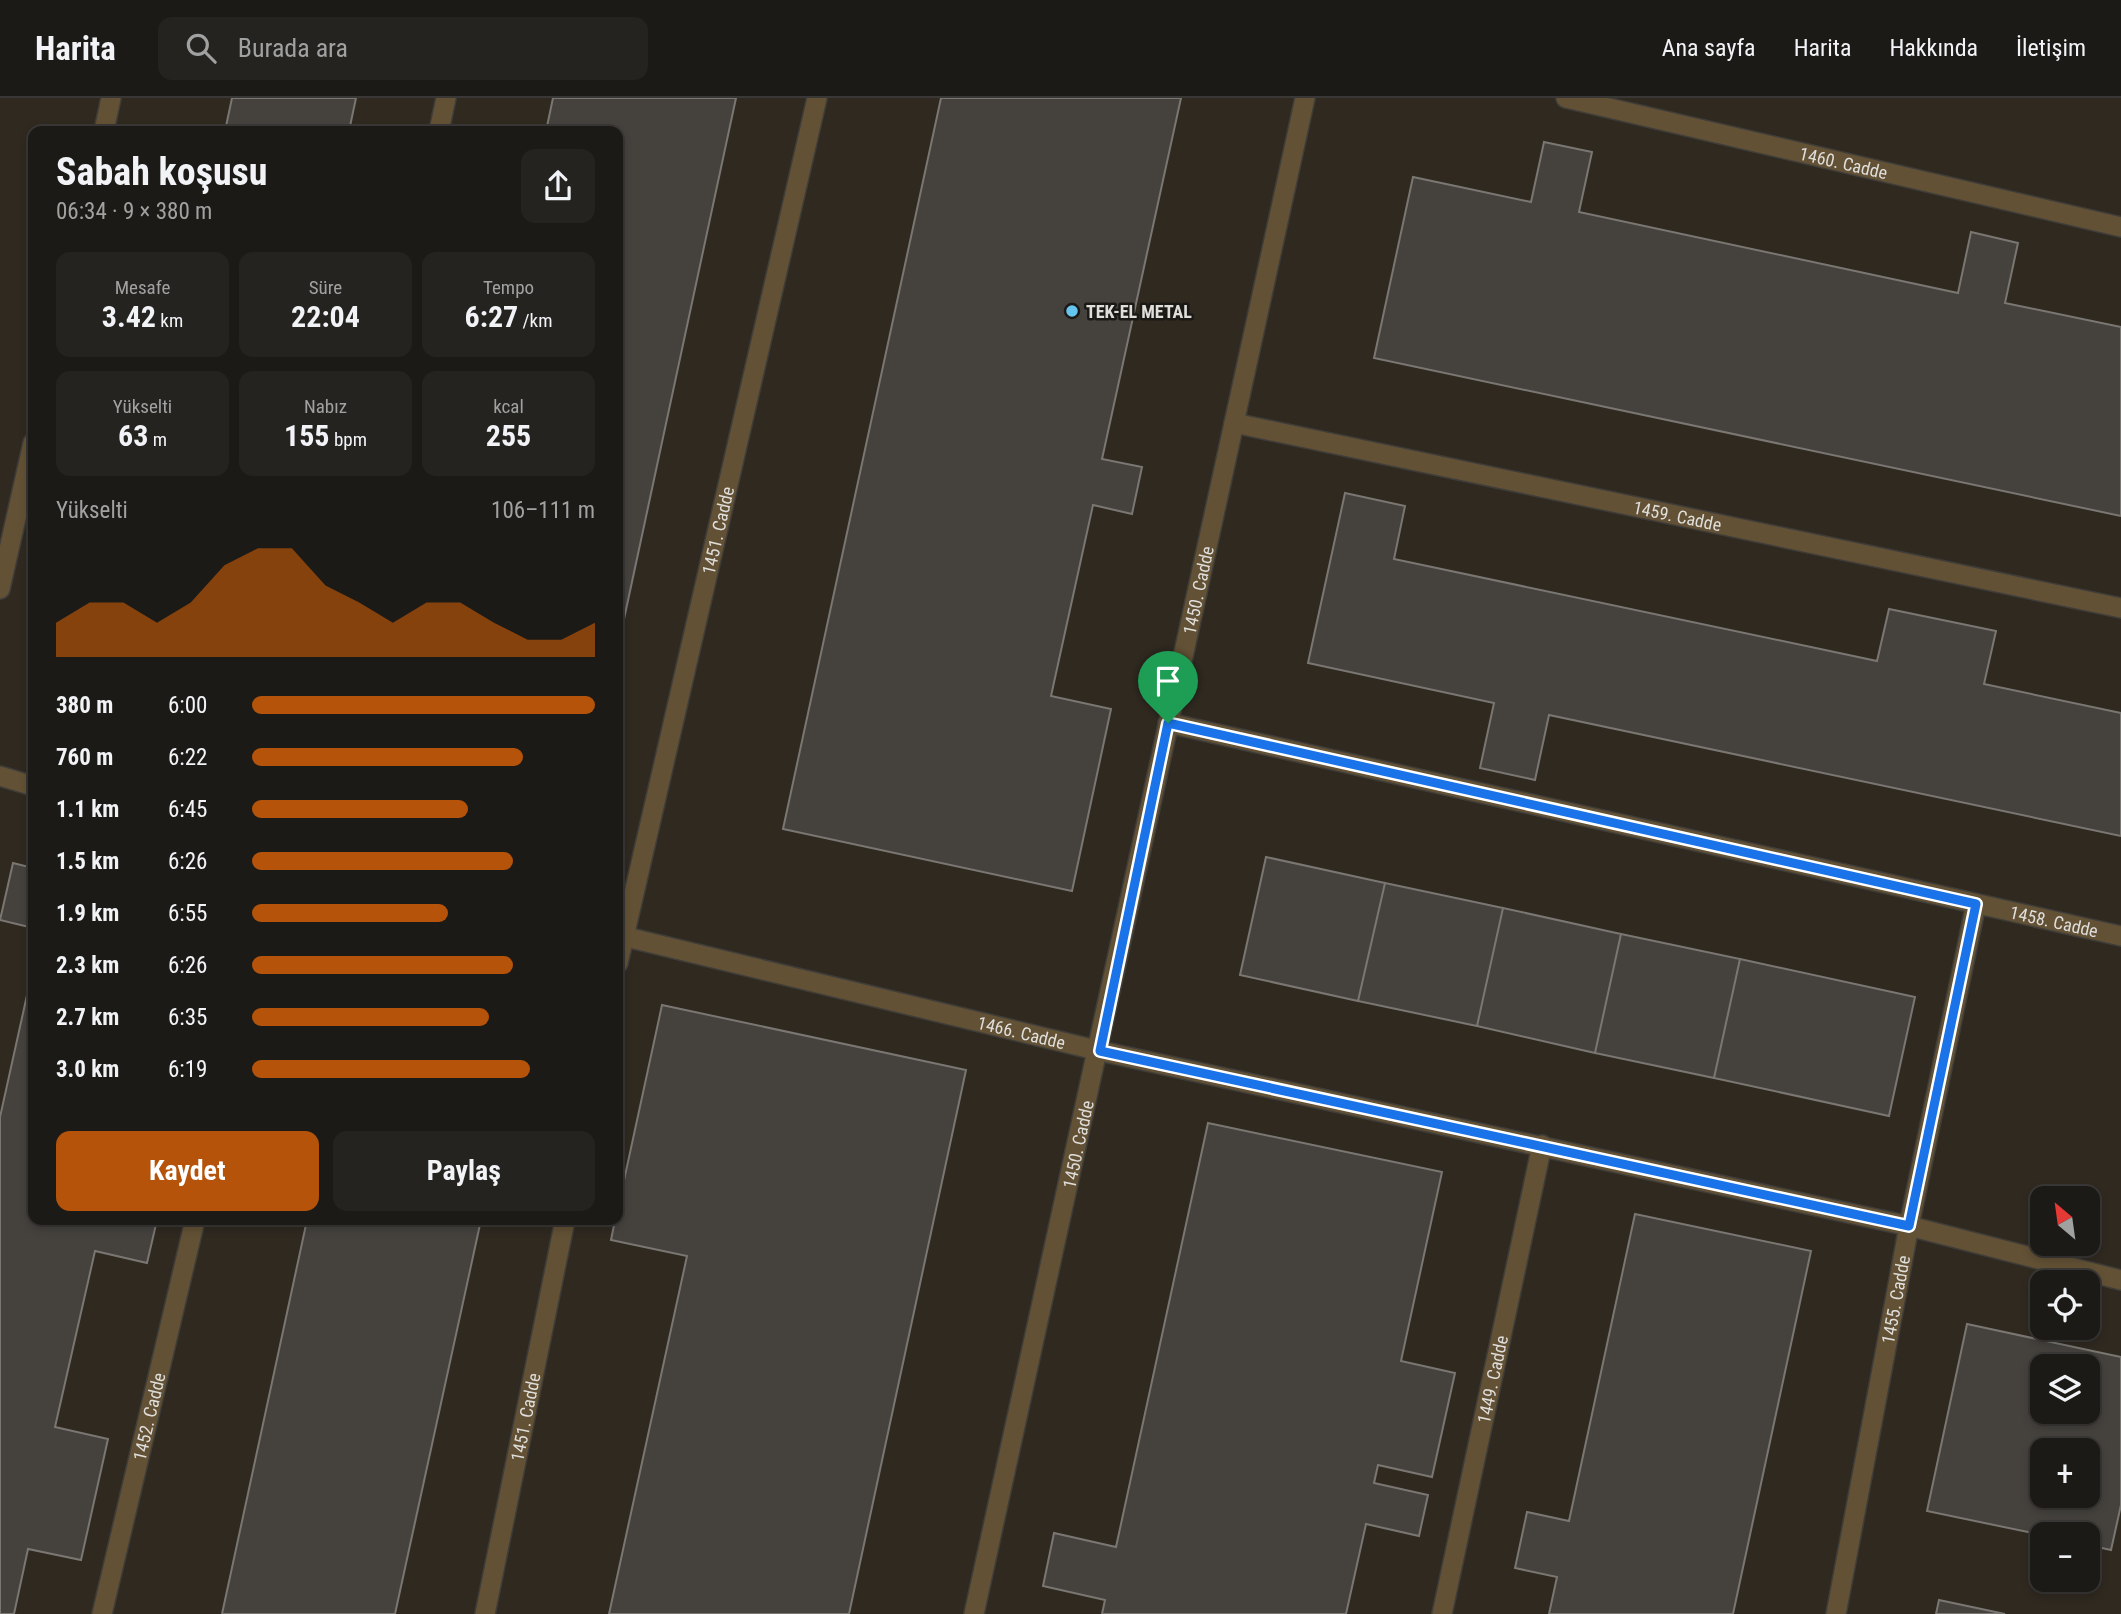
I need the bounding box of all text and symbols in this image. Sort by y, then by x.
search box [158,17,648,80]
text: Harita [35,29,116,68]
icon: search [182,29,220,67]
text: Burada ara [238,33,348,63]
text: Ana sayfa [1662,34,1756,62]
text: Harita [1794,34,1851,62]
text: Hakkında [1889,34,1978,62]
text: İletişim [2016,34,2086,62]
street label: 1460. Cadde [1798,142,1890,183]
button: share [521,149,595,223]
text: Sabah koşusu [56,150,268,194]
text: 06:34 · 9 × 380 m [56,198,212,225]
text: Mesafe [115,276,170,299]
text: Süre [309,276,342,299]
text: Tempo [483,276,534,299]
text: 3.42 [102,299,156,334]
text: 22:04 [291,299,360,334]
text: 6:27 [465,299,518,334]
place label: TEK-EL METAL [1086,301,1192,322]
marker: TEK-EL METAL [1064,303,1080,319]
text: km [156,309,183,332]
text: /km [518,309,552,332]
text: Yükselti [113,395,172,418]
text: Nabız [304,395,347,418]
text: kcal [493,395,524,418]
text: 63 [118,418,148,453]
text: 155 [284,418,330,453]
text: 255 [486,418,531,453]
text: m [148,428,167,451]
text: bpm [330,428,367,451]
street label: 1451. Cadde [697,484,738,576]
street label: 1459. Cadde [1631,496,1723,535]
text: Yükselti [56,497,128,524]
text: 106–111 m [491,497,595,524]
street label: 1450. Cadde [1178,544,1218,636]
pin [1138,651,1198,723]
icon: arrive [1149,662,1187,700]
text: 380 m [56,692,113,719]
text: 6:00 [168,692,207,719]
text: 760 m [56,744,113,771]
text: 6:22 [168,744,207,771]
text: 1.1 km [56,796,119,823]
text: 6:45 [168,796,207,823]
text: 1.5 km [56,848,119,875]
text: 6:26 [168,848,207,875]
text: 1.9 km [56,900,119,927]
text: 6:55 [168,900,207,927]
street label: 1458. Cadde [2008,901,2100,941]
text: 2.3 km [56,952,119,979]
text: 6:26 [168,952,207,979]
text: 2.7 km [56,1004,119,1031]
text: 6:35 [168,1004,207,1031]
street label: 1466. Cadde [975,1011,1067,1053]
text: 3.0 km [56,1056,119,1083]
text: 6:19 [168,1056,207,1083]
street label: 1450. Cadde [1058,1098,1097,1190]
button: Kaydet [56,1131,319,1211]
button: Paylaş [333,1131,595,1211]
north arrow [2030,1186,2100,1256]
map controls [2030,1186,2100,1592]
street label: 1455. Cadde [1877,1254,1914,1345]
button: locate [2030,1270,2100,1340]
street label: 1449. Cadde [1472,1333,1512,1425]
button: layers [2030,1354,2100,1424]
street label: 1452. Cadde [128,1370,169,1462]
street label: 1451. Cadde [506,1371,544,1463]
button: + [2030,1438,2100,1508]
button: − [2030,1522,2100,1592]

